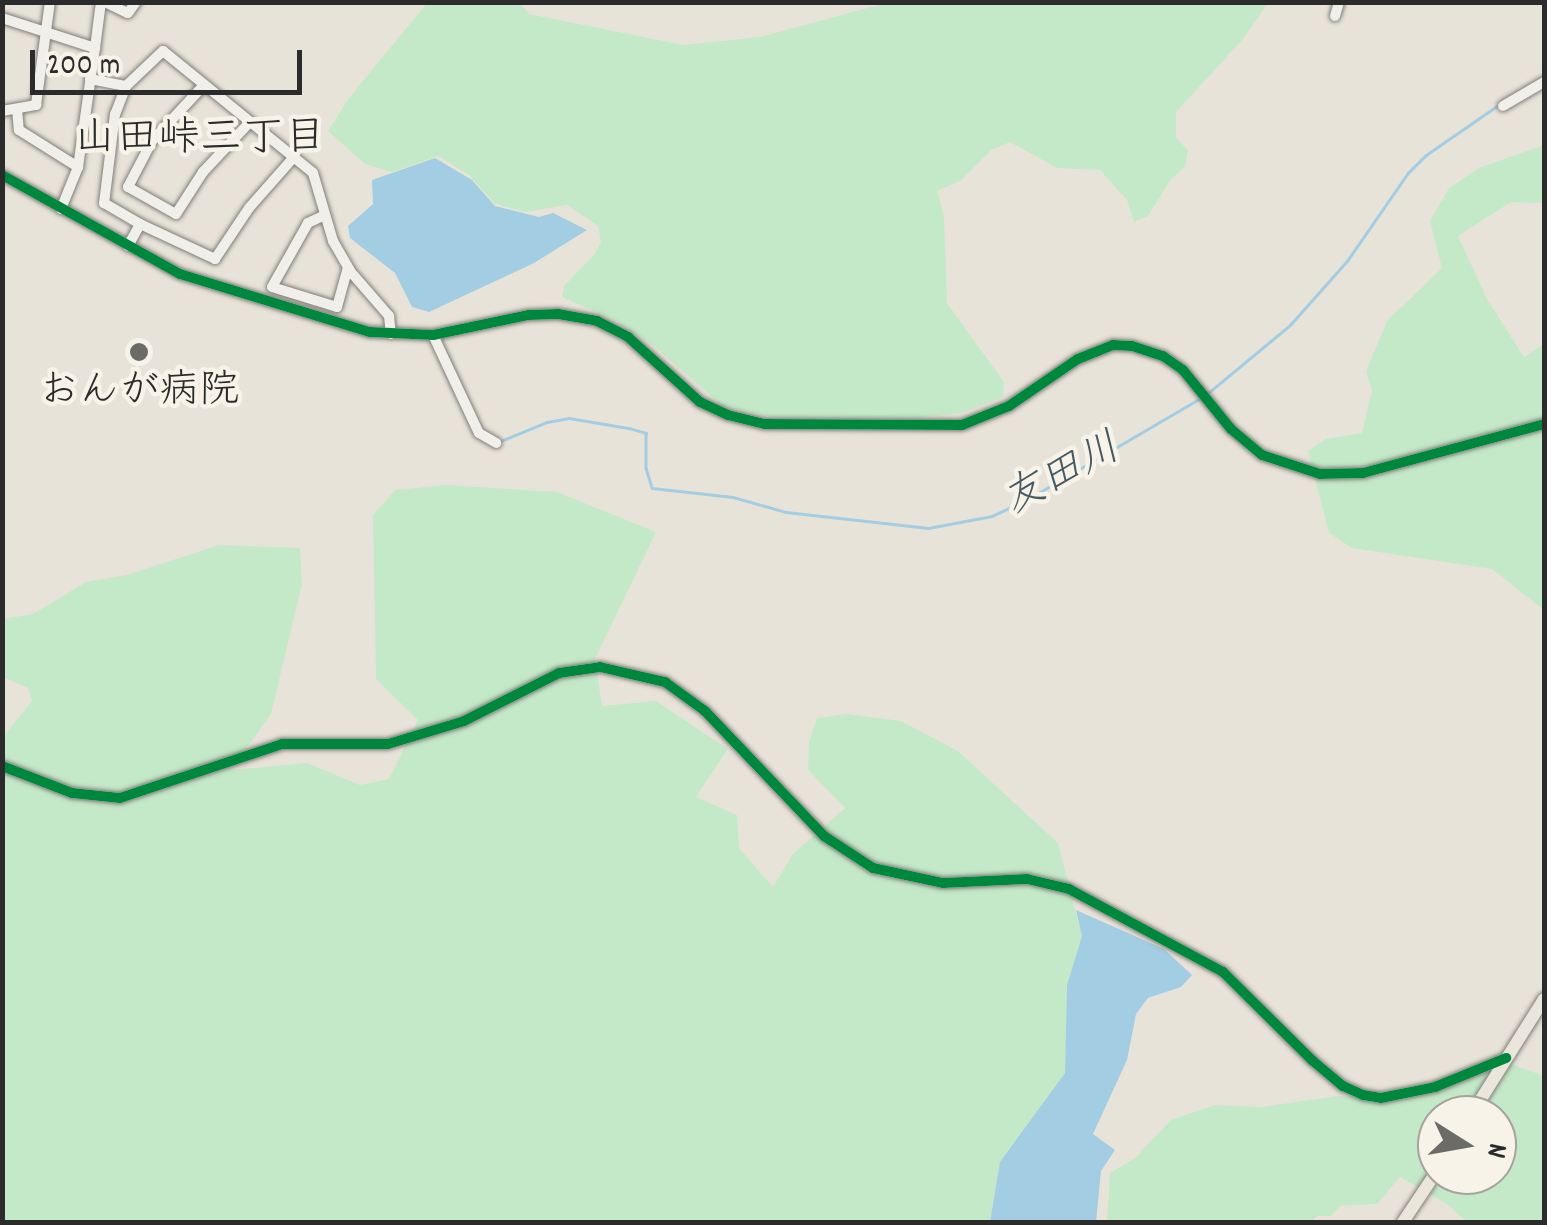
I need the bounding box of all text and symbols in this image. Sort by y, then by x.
scale bar [35,30,308,92]
text: 200 m [47,46,120,89]
district label: 山田峠三丁目 [74,116,326,166]
marker: おんが病院 [126,339,152,365]
place label: おんが病院 [39,370,239,418]
water label: 友田川 [996,425,1130,529]
north arrow [1417,1095,1517,1195]
text: N [1474,1140,1515,1161]

